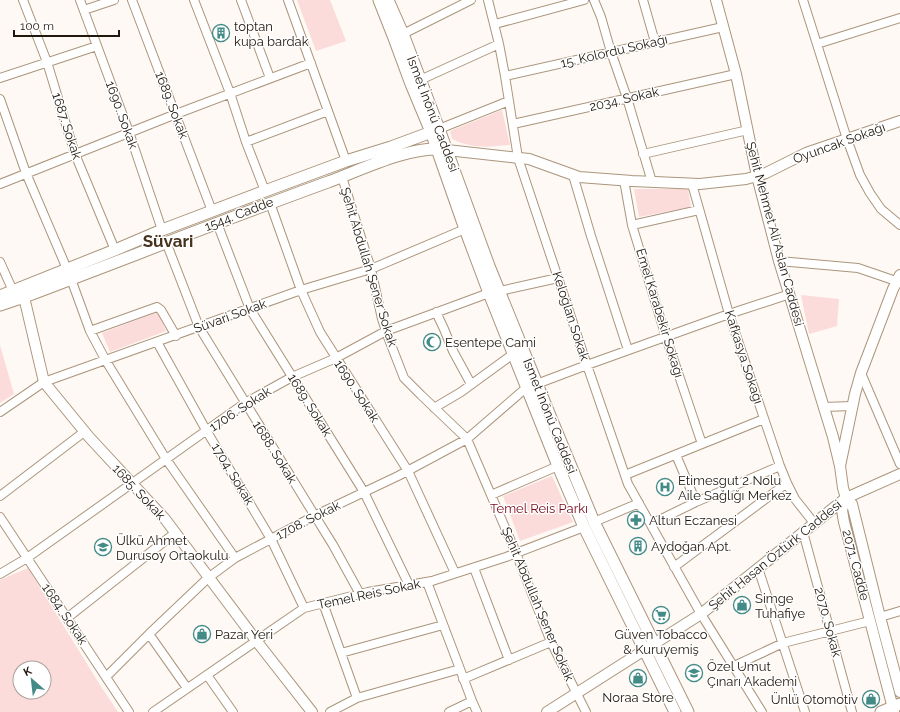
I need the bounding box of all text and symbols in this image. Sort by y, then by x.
scale bar [14,12,119,38]
text: 100 m [20,19,54,33]
place label: toptan kupa bardak [234,19,309,49]
building icon: toptan kupa bardak [211,23,231,43]
street label: 15. Kolordu Sokağı [559,31,669,71]
street label: İsmet İnönü Caddesi [404,54,463,174]
street label: 1689. Sokak [152,69,192,141]
street label: 1690. Sokak [103,79,141,151]
street label: 2034. Sokak [588,84,660,114]
street label: 1687. Sokak [49,91,85,161]
street label: Oyuncak Sokağı [791,119,887,167]
street label: Şehit Mehmet Ali Aslan Caddesi [743,140,807,328]
street label: Şehit Abdullah Şener Sokak [338,186,400,348]
street label: 1544. Cadde [202,194,276,234]
district label: Süvari [143,231,193,251]
street label: Emel Karabekir Sokağı [633,247,687,379]
street label: Keloğlan Sokak [550,270,593,363]
street label: Süvari Sokak [191,296,269,336]
street label: Kafkasya Sokağı [722,308,766,406]
mosque icon: Esentepe Cami [422,332,442,352]
place label: Esentepe Cami [445,335,536,350]
street label: İsmet İnönü Caddesi [520,356,581,476]
street label: 1690. Sokak [331,357,383,425]
street label: 1689. Sokak [285,371,335,439]
street label: 1706. Sokak [206,383,274,434]
street label: 1688. Sokak [250,418,300,486]
street label: 1704. Sokak [209,440,257,508]
street label: 1685. Sokak [109,461,169,523]
place label: Etimesgut 2 Nolu Aile Sağlığı Merkez [678,473,792,503]
hospital icon: Etimesgut 2 Nolu Aile Sağlığı Merkez [655,477,675,497]
street label: Şehit Hasan Öztürk Caddesi [705,496,844,613]
street label: 1708. Sokak [273,497,343,543]
park label: Temel Reis Parkı [490,501,588,516]
pharmacy icon: Altun Eczanesi [626,510,646,530]
place label: Altun Eczanesi [649,513,737,528]
street label: Şehit Abdullah Şener Sokak [499,525,577,683]
street label: 2071. Cadde [839,528,873,602]
place label: Ülkü Ahmet Durusoy Ortaokulu [116,532,228,563]
building icon: Aydoğan Apt. [628,536,648,556]
school or university icon: Ülkü Ahmet Durusoy Ortaokulu [93,537,113,557]
place label: Aydoğan Apt. [651,539,731,554]
street label: Temel Reis Sokak [316,576,422,612]
street label: 1684. Sokak [39,581,91,647]
street label: 2070. Sokak [811,585,845,659]
place label: Simge Tuhafiye [755,591,806,621]
shop icon: Simge Tuhafiye [732,595,752,615]
supermarket icon: Güven Tobacco & Kuruyemiş [651,605,671,625]
shop icon: Pazar Yeri [192,624,212,644]
place label: Pazar Yeri [215,627,273,642]
place label: Güven Tobacco & Kuruyemiş [614,627,708,657]
place label: Özel Umut Çınarı Akademi [707,658,797,689]
north arrow [12,660,52,700]
school or university icon: Özel Umut Çınarı Akademi [684,663,704,683]
text: K [21,664,34,679]
shop icon: Noraa Store [628,668,648,688]
shop icon: Ünlü Otomotiv [861,689,881,709]
place label: Noraa Store [602,690,674,705]
place label: Ünlü Otomotiv [771,691,858,707]

